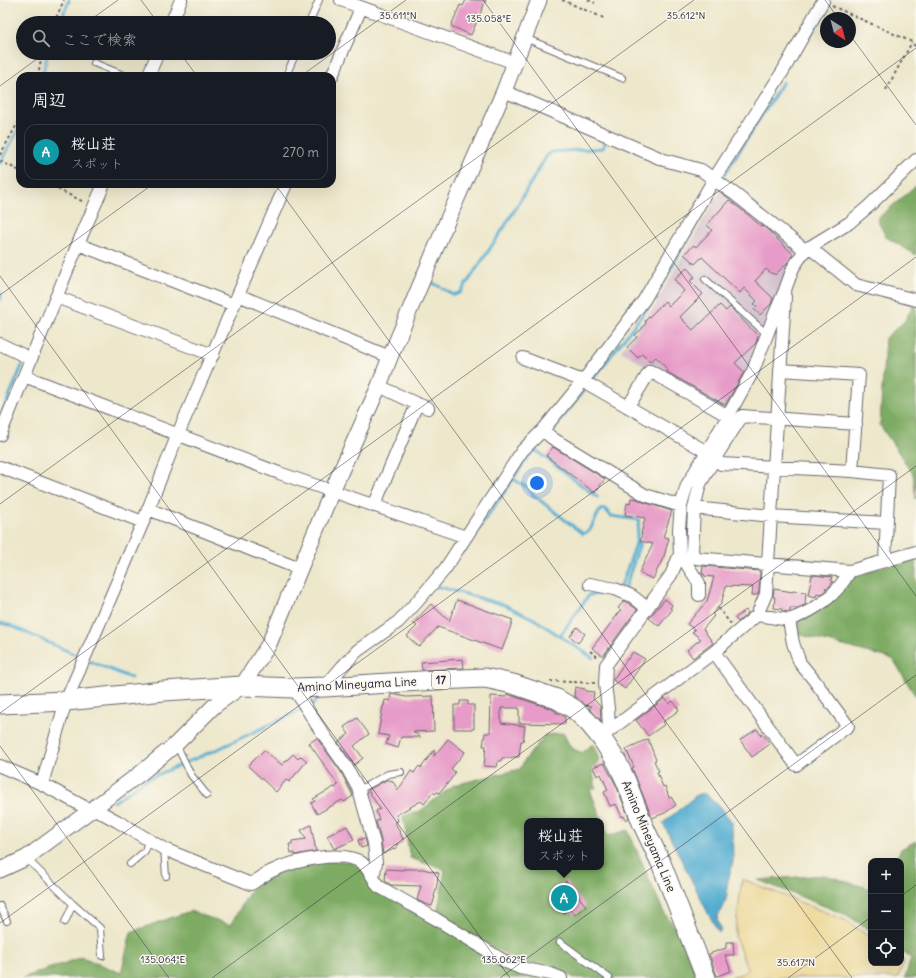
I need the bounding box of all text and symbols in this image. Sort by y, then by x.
text: 35.611°N [379,9,417,22]
text: 35.612°N [667,9,705,22]
text: 135.058°E [467,12,512,25]
north arrow [820,12,856,48]
search box [16,16,336,60]
icon: search [30,27,52,49]
text: ここで検索 [62,30,137,49]
text: 周辺 [32,89,66,111]
text: 桜山荘 [71,134,116,153]
text: A [42,144,50,161]
text: 270 m [282,144,319,161]
text: スポット [71,155,123,172]
your location [527,473,547,493]
road number: 17 [432,671,450,689]
street label: Amino Mineyama Line [297,673,417,695]
street label: Amino Mineyama Line [619,778,679,894]
popup [524,818,604,870]
text: 桜山荘 [538,826,583,845]
text: スポット [538,847,590,864]
map controls [868,858,904,966]
button: + [868,858,904,894]
pin: A [551,883,577,913]
button: − [868,894,904,930]
button: locate [868,930,904,966]
text: 135.064°E [141,953,186,966]
text: 135.062°E [482,953,526,966]
text: 35.617°N [777,956,815,969]

